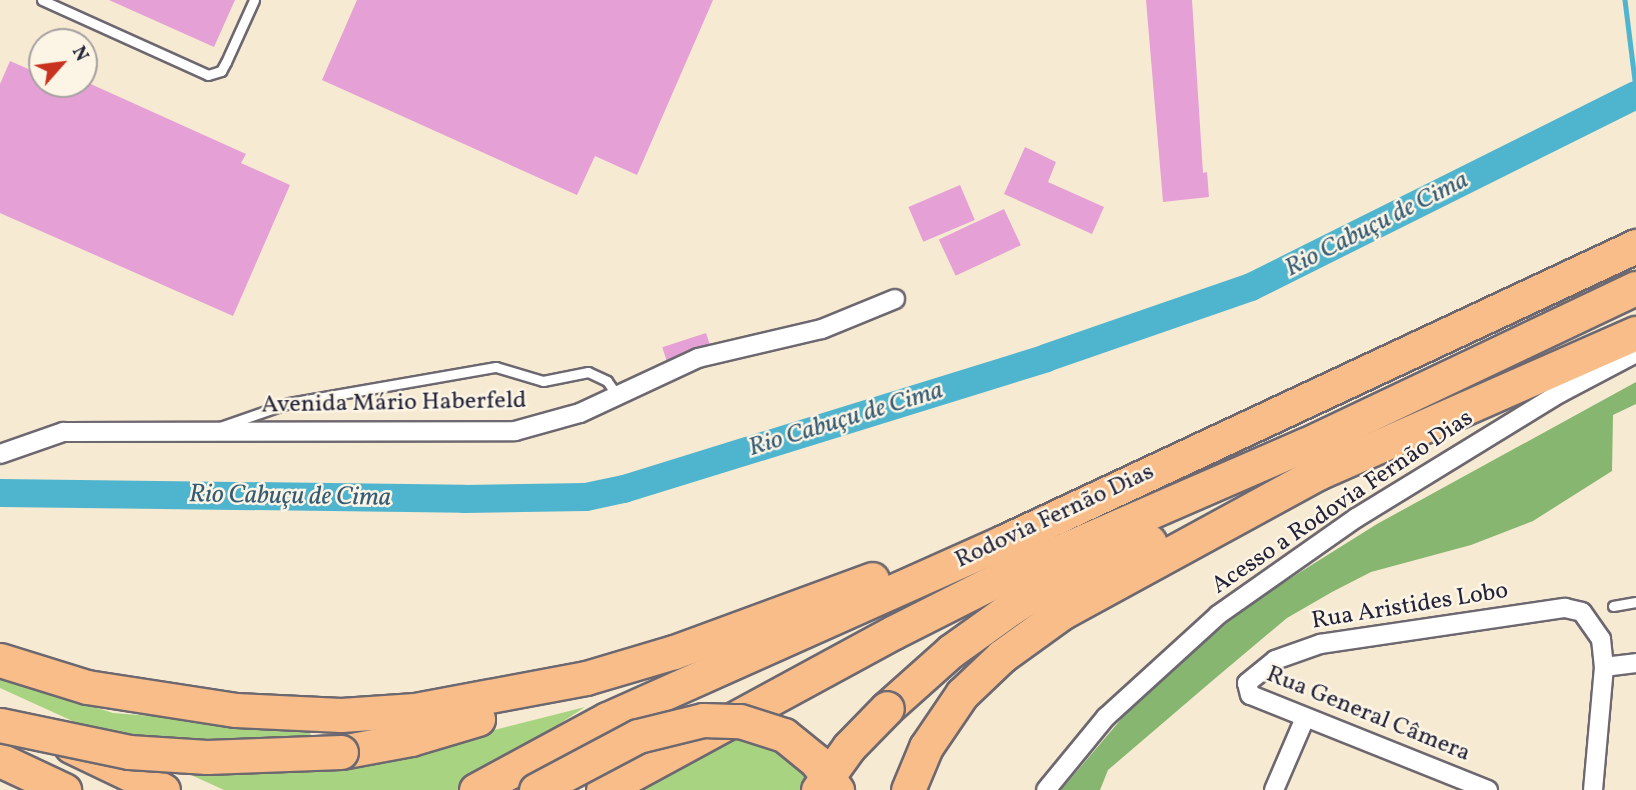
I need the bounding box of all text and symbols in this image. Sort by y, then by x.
north arrow [28,28,98,98]
text: N [65,42,94,66]
water label: Rio Cabuçu de Cima [1280,165,1474,285]
water label: Rio Cabuçu de Cima [745,376,947,464]
street label: Avenida Mário Haberfeld [261,387,527,421]
street label: Acesso a Rodovia Fernão Dias [1207,405,1479,601]
street label: Rodovia Fernão Dias [951,458,1159,576]
water label: Rio Cabuçu de Cima [189,480,391,514]
street label: Rua Aristides Lobo [1310,577,1510,637]
street label: Rua General Câmera [1262,661,1474,769]

